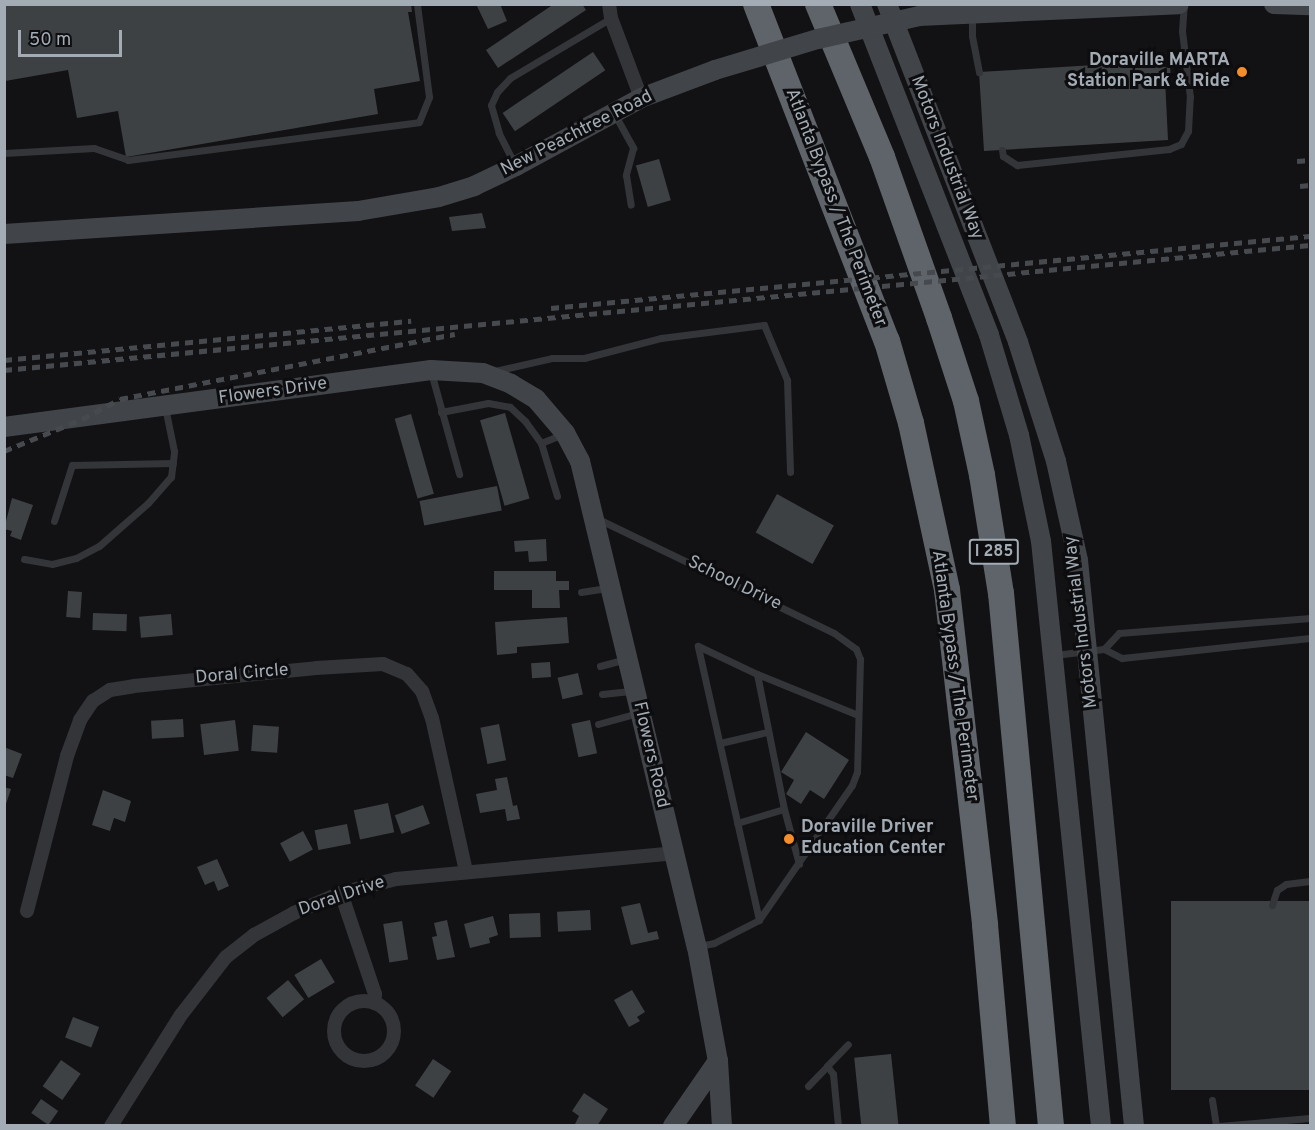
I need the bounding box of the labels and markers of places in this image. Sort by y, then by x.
place label: Doraville MARTA Station Park & Ride [1067,51,1230,94]
marker: Doraville MARTA Station Park & Ride [1235,65,1249,79]
place label: Doraville Driver Education Center [801,818,945,860]
marker: Doraville Driver Education Center [782,832,796,846]

